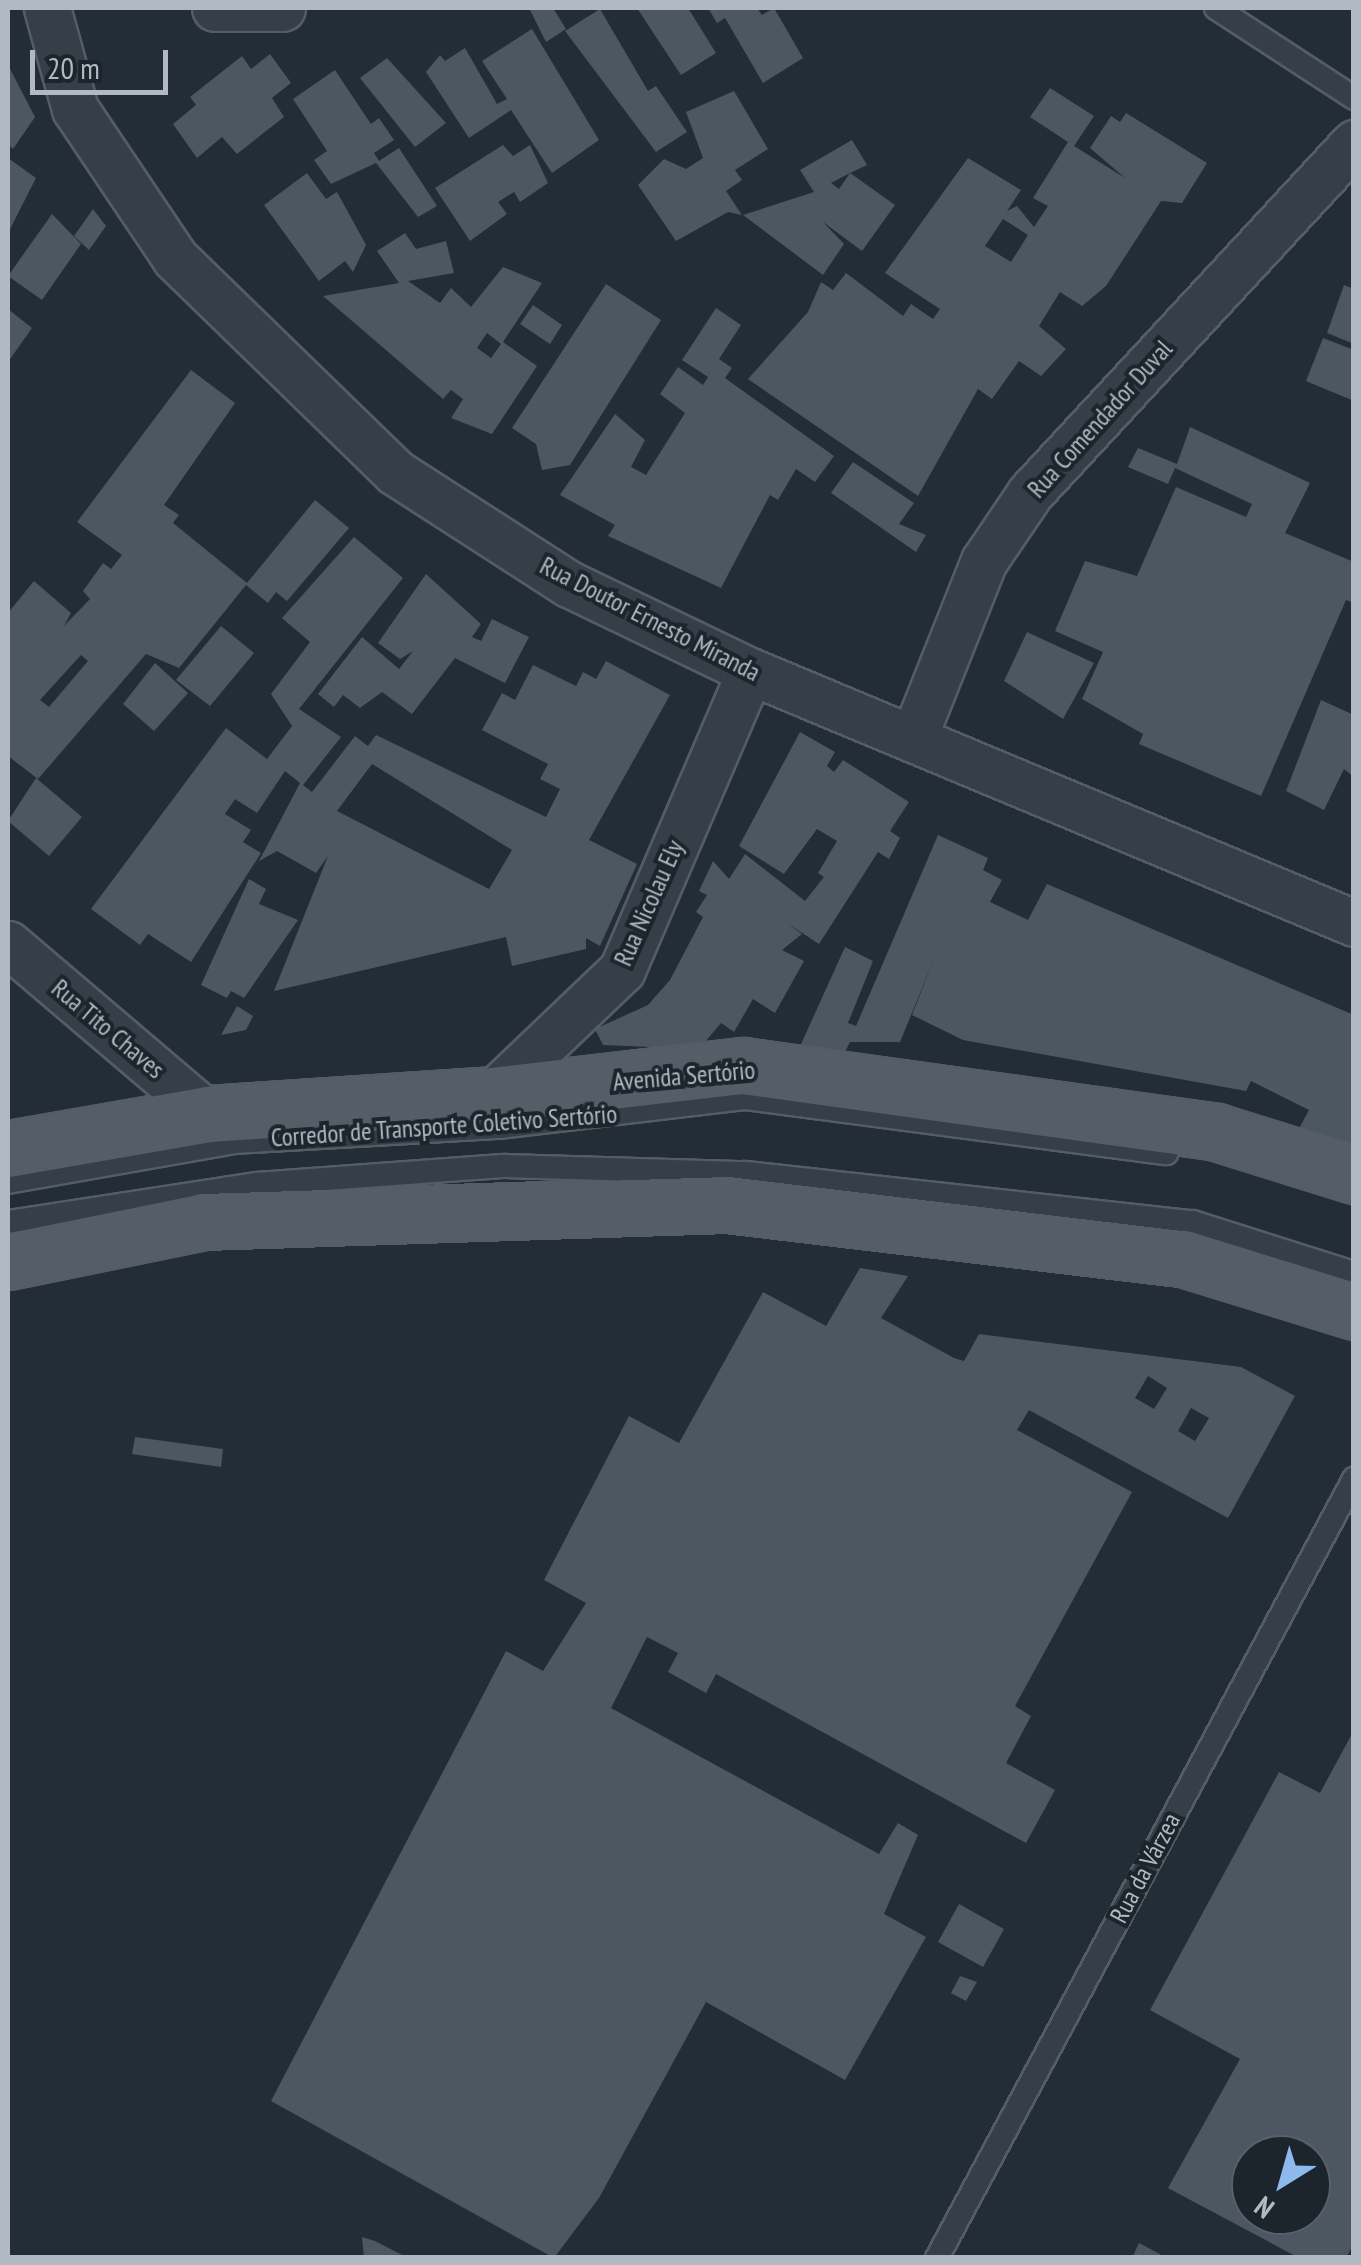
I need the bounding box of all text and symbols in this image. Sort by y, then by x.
scale bar [35,30,172,92]
text: 20 m [47,48,100,87]
street label: Rua Comendador Duval [1021,334,1179,504]
street label: Rua Doutor Ernesto Miranda [535,551,765,687]
street label: Rua Nicolau Ely [608,836,690,970]
street label: Rua Tito Chaves [45,973,171,1085]
street label: Avenida Sertório [612,1055,756,1097]
street label: Corredor de Transporte Coletivo Sertório [270,1099,618,1153]
street label: Rua da Várzea [1103,1808,1187,1928]
north arrow [1231,2135,1331,2235]
text: N [1247,2188,1281,2227]

